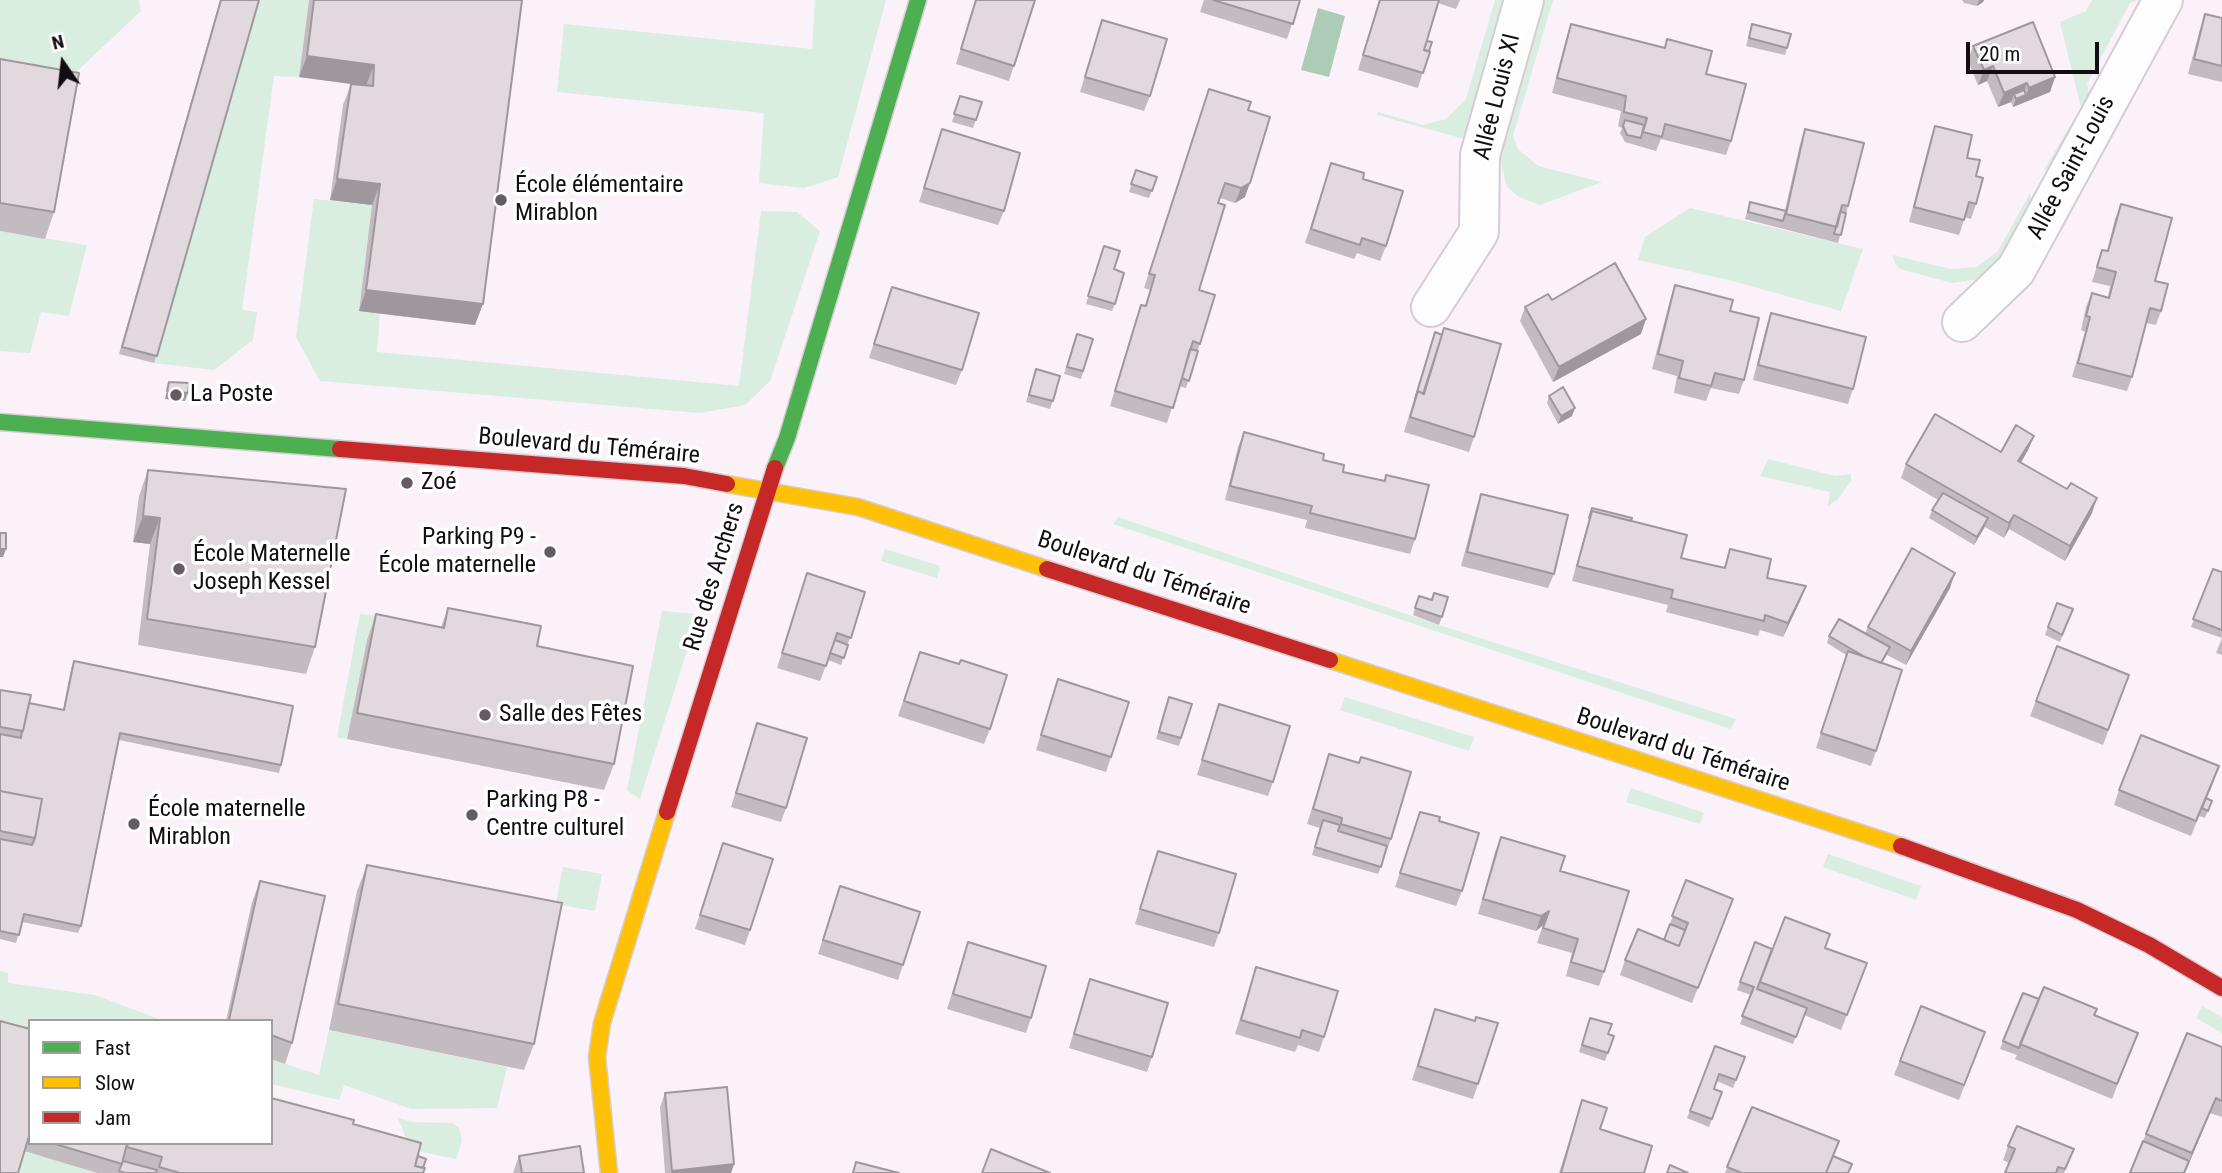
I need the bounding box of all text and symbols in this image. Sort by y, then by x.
north arrow [28,28,98,98]
scale bar [1970,28,2103,72]
text: N [49,30,66,55]
street label: Allée Louis XI [1468,31,1528,163]
text: 20 m [1979,42,2020,66]
street label: Allée Saint-Louis [2022,91,2122,245]
place label: École élémentaire Mirablon [515,172,684,228]
marker: École élémentaire Mirablon [493,192,509,208]
place label: La Poste [190,381,273,409]
marker: La Poste [168,387,184,403]
street label: Boulevard du Téméraire [477,423,701,471]
place label: Zoé [421,469,457,497]
marker: Zoé [399,475,415,491]
street label: Rue des Archers [679,499,751,655]
place label: Parking P9 - École maternelle [379,524,536,580]
street label: Boulevard du Téméraire [1034,526,1254,622]
place label: École Maternelle Joseph Kessel [193,541,351,597]
marker: Parking P9 - École maternelle [542,544,558,560]
marker: École Maternelle Joseph Kessel [171,561,187,577]
place label: Salle des Fêtes [499,701,642,729]
street label: Boulevard du Téméraire [1573,703,1793,799]
marker: Salle des Fêtes [477,707,493,723]
place label: Parking P8 - Centre culturel [486,787,624,843]
place label: École maternelle Mirablon [148,796,305,852]
marker: Parking P8 - Centre culturel [464,807,480,823]
marker: École maternelle Mirablon [126,816,142,832]
legend [28,1019,273,1145]
text: Fast [95,1036,131,1060]
text: Slow [95,1071,135,1095]
text: Jam [95,1106,131,1130]

